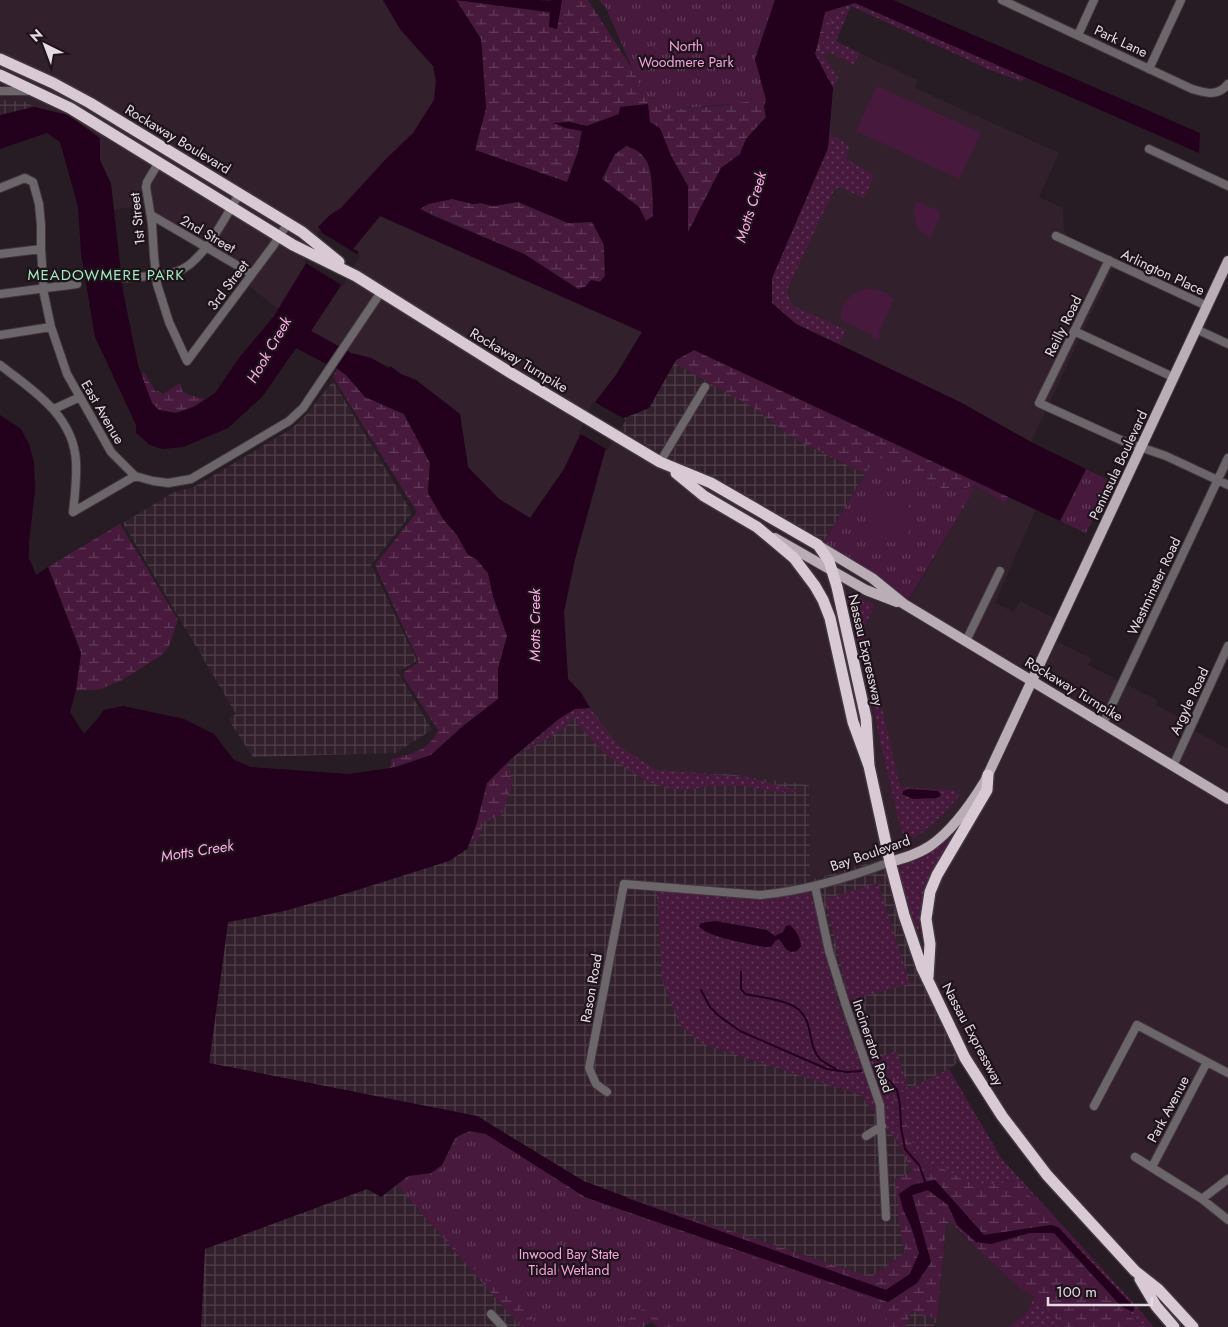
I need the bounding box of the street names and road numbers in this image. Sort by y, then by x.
street label: Park Lane [1091,20,1151,62]
street label: Rockaway Boulevard [121,99,235,179]
street label: 1st Street [124,191,150,246]
street label: 2nd Street [177,210,240,258]
street label: Arlington Place [1118,244,1208,300]
street label: 3rd Street [203,255,254,314]
street label: Reilly Road [1040,292,1086,360]
street label: Rockaway Turnpike [466,323,572,397]
street label: East Avenue [77,376,129,448]
street label: Peninsula Boulevard [1084,407,1152,523]
street label: Westminster Road [1122,534,1186,638]
street label: Nassau Expressway [843,592,889,709]
street label: Rockaway Turnpike [1021,652,1127,726]
street label: Argyle Road [1165,664,1213,738]
street label: Bay Boulevard [827,830,913,876]
street label: Rason Road [575,952,607,1024]
street label: Nassau Expressway [937,979,1009,1090]
street label: Incinerator Road [848,997,898,1095]
street label: Park Avenue [1142,1072,1194,1146]

